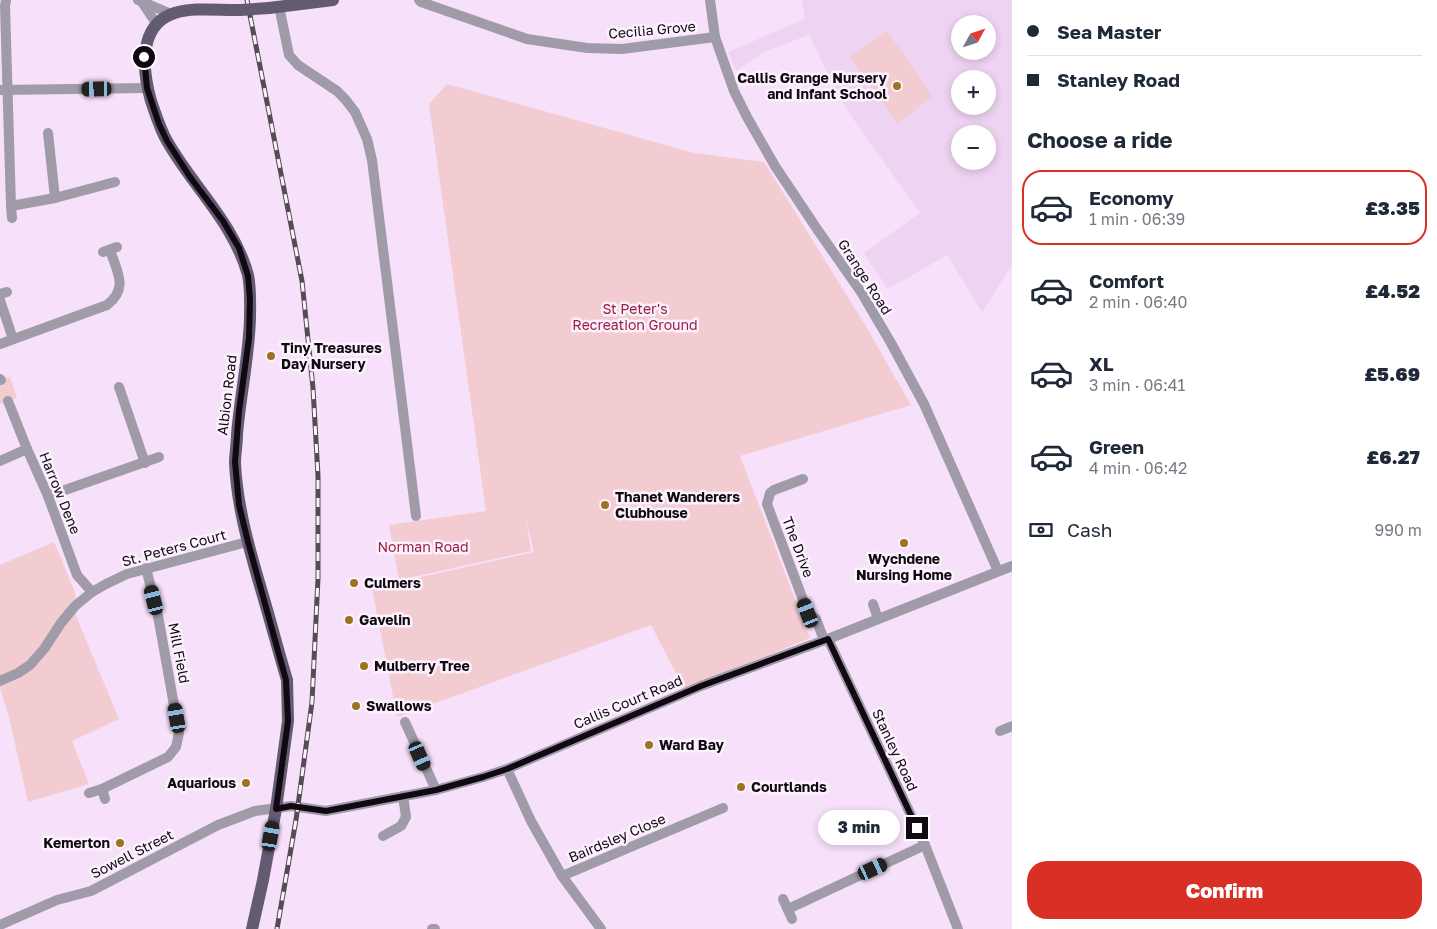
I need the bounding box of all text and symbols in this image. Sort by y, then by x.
north arrow [951,15,996,60]
map controls [951,15,996,170]
street label: Cecilia Grove [608,17,696,42]
text: Sea Master [1057,20,1161,43]
route start [133,46,155,68]
text: Stanley Road [1057,68,1180,91]
place label: Callis Grange Nursery and Infant School [737,69,888,102]
button: + [951,70,996,115]
marker: Callis Grange Nursery and Infant School [891,80,903,92]
car [81,81,112,97]
button: − [951,125,996,170]
text: Choose a ride [1027,126,1173,153]
icon: car [1029,185,1074,230]
text: Economy [1089,186,1174,209]
text: £3.35 [1365,196,1420,219]
text: 1 min · 06:39 [1089,209,1185,229]
street label: Grange Road [835,236,896,318]
icon: car [1029,268,1074,313]
text: Comfort [1089,269,1164,292]
text: £4.52 [1365,279,1420,302]
text: 2 min · 06:40 [1089,292,1187,312]
park label: St Peter's Recreation Ground [572,300,698,333]
place label: Tiny Treasures Day Nursery [281,339,382,372]
marker: Tiny Treasures Day Nursery [265,350,277,362]
icon: car [1029,351,1074,396]
text: XL [1089,352,1114,375]
street label: Albion Road [213,354,240,436]
text: £5.69 [1364,362,1420,385]
text: 3 min · 06:41 [1089,375,1185,395]
icon: car [1029,434,1074,479]
text: Green [1089,435,1144,458]
text: £6.27 [1367,445,1420,468]
street label: Harrow Dene [36,449,85,536]
text: 4 min · 06:42 [1089,458,1187,478]
place label: Thanet Wanderers Clubhouse [615,488,740,521]
marker: Thanet Wanderers Clubhouse [599,499,611,511]
street label: The Drive [779,514,818,580]
icon: cash [1027,516,1055,544]
text: Cash [1067,518,1112,541]
text: 990 m [1375,520,1422,540]
street label: St. Peters Court [120,525,228,570]
marker: Wychdene Nursing Home [898,537,910,549]
park label: Norman Road [377,538,469,555]
place label: Wychdene Nursing Home [856,550,952,583]
place label: Culmers [364,574,421,591]
marker: Culmers [348,577,360,589]
car [143,584,164,616]
car [795,596,820,630]
place label: Gavelin [359,611,411,628]
marker: Gavelin [343,614,355,626]
street label: Mill Field [165,621,194,685]
place label: Mulberry Tree [374,657,470,674]
marker: Mulberry Tree [358,660,370,672]
street label: Callis Court Road [571,671,685,732]
place label: Swallows [366,697,432,714]
marker: Swallows [350,700,362,712]
car [167,702,186,734]
street label: Stanley Road [869,706,922,794]
place label: Ward Bay [659,736,725,753]
car [407,739,432,773]
marker: Ward Bay [643,739,655,751]
place label: Aquarious [167,774,236,791]
marker: Aquarious [240,777,252,789]
place label: Courtlands [751,778,827,795]
marker: Courtlands [735,781,747,793]
street label: Bairdsley Close [566,809,668,866]
callout: 3 min [817,810,900,846]
text: 3 min [838,817,880,837]
route end [906,817,928,839]
car [261,820,280,852]
street label: Sowell Street [88,825,176,882]
place label: Kemerton [43,834,110,851]
marker: Kemerton [114,837,126,849]
car [856,856,889,882]
button: Confirm [1027,861,1422,919]

